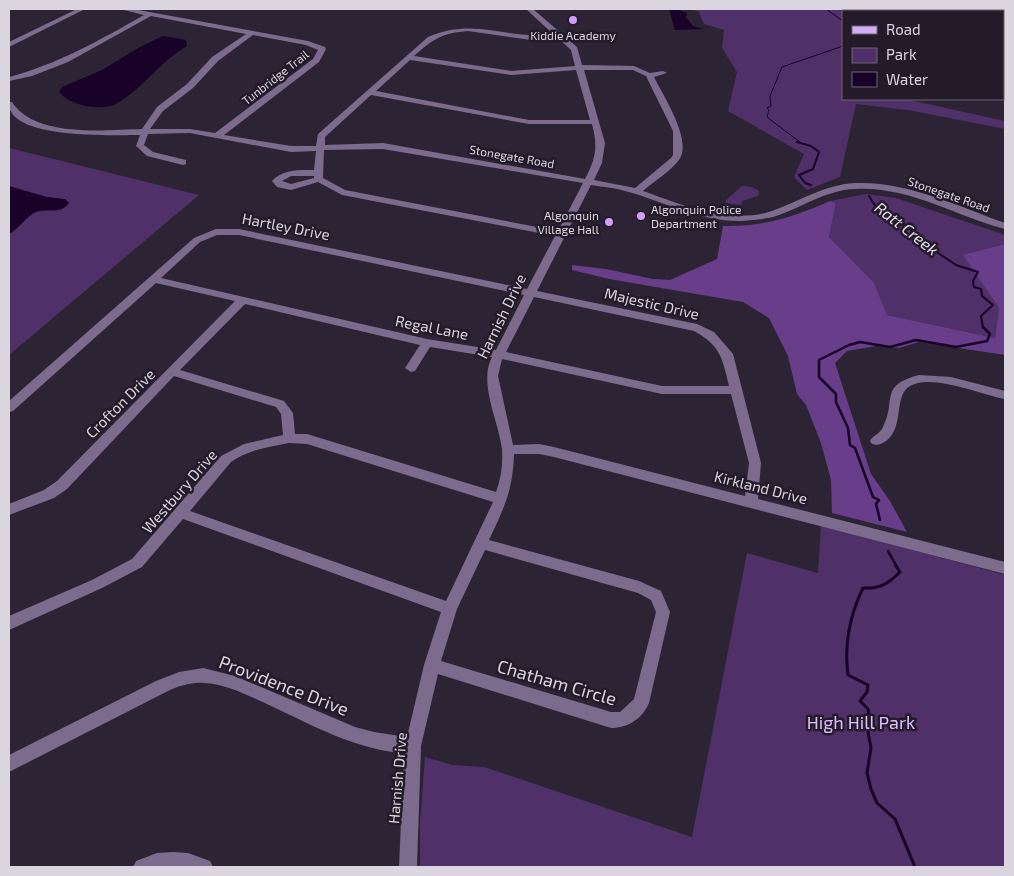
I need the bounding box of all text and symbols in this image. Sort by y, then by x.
legend [842,10,1004,100]
marker: Kiddie Academy [567,14,579,26]
text: Road [886,20,921,38]
place label: Kiddie Academy [530,28,617,42]
text: Park [886,45,917,63]
street label: Tunbridge Trail [239,46,311,107]
text: Water [886,70,928,88]
street label: Stonegate Road [468,142,556,170]
street label: Stonegate Road [906,173,992,215]
water label: Ratt Creek [871,197,943,259]
place label: Algonquin Police Department [651,202,741,230]
place label: Algonquin Village Hall [537,208,599,236]
street label: Hartley Drive [241,209,331,243]
marker: Algonquin Police Department [635,210,647,222]
marker: Algonquin Village Hall [603,216,615,228]
street label: Harnish Drive [473,271,529,361]
street label: Majestic Drive [603,283,701,324]
street label: Regal Lane [394,311,470,343]
street label: Crofton Drive [82,365,158,441]
street label: Westbury Drive [138,445,220,537]
street label: Kirkland Drive [713,467,809,507]
street label: Providence Drive [216,650,352,720]
street label: Chatham Circle [495,654,619,710]
park label: High Hill Park [807,711,915,733]
street label: Harnish Drive [384,731,410,825]

